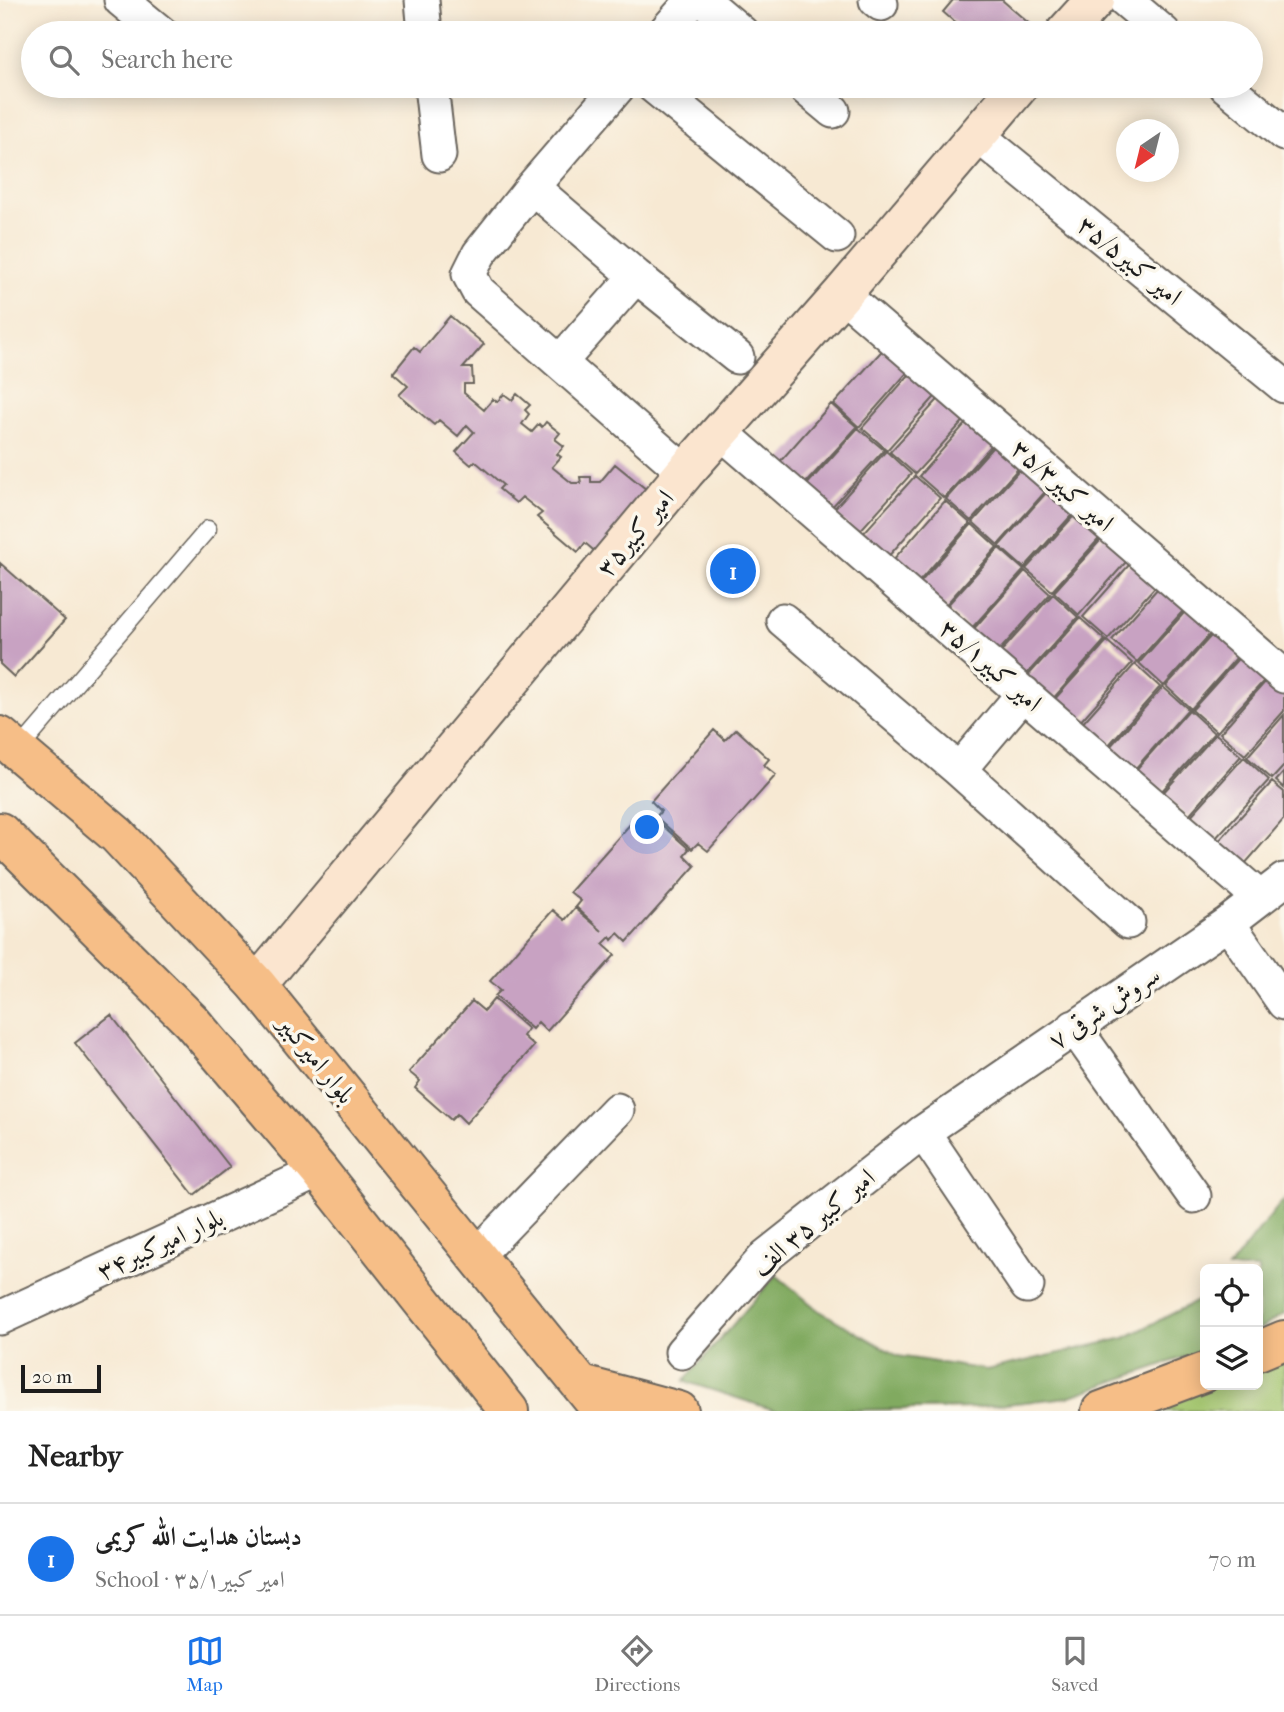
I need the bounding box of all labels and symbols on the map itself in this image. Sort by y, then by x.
north arrow [1116,119,1179,182]
street label: امیر کبیر۳۵/۵ [1071,209,1188,312]
street label: امیر کبیر۳۵/۳ [1005,433,1120,538]
street label: امیر کبیر۳۵ [590,484,681,583]
pin: 1 [710,545,756,597]
street label: امیر کبیر۳۵/۱ [933,613,1048,718]
your location [630,810,664,844]
street label: سروش شرقی ۷ [1043,959,1166,1057]
street label: بلوار امیرکبیر [270,1006,362,1110]
street label: امیر کبیر ۳۵ الف [745,1162,881,1283]
street label: بلوار امیرکبیر۳۴ [92,1202,228,1287]
scale bar [21,1362,102,1394]

